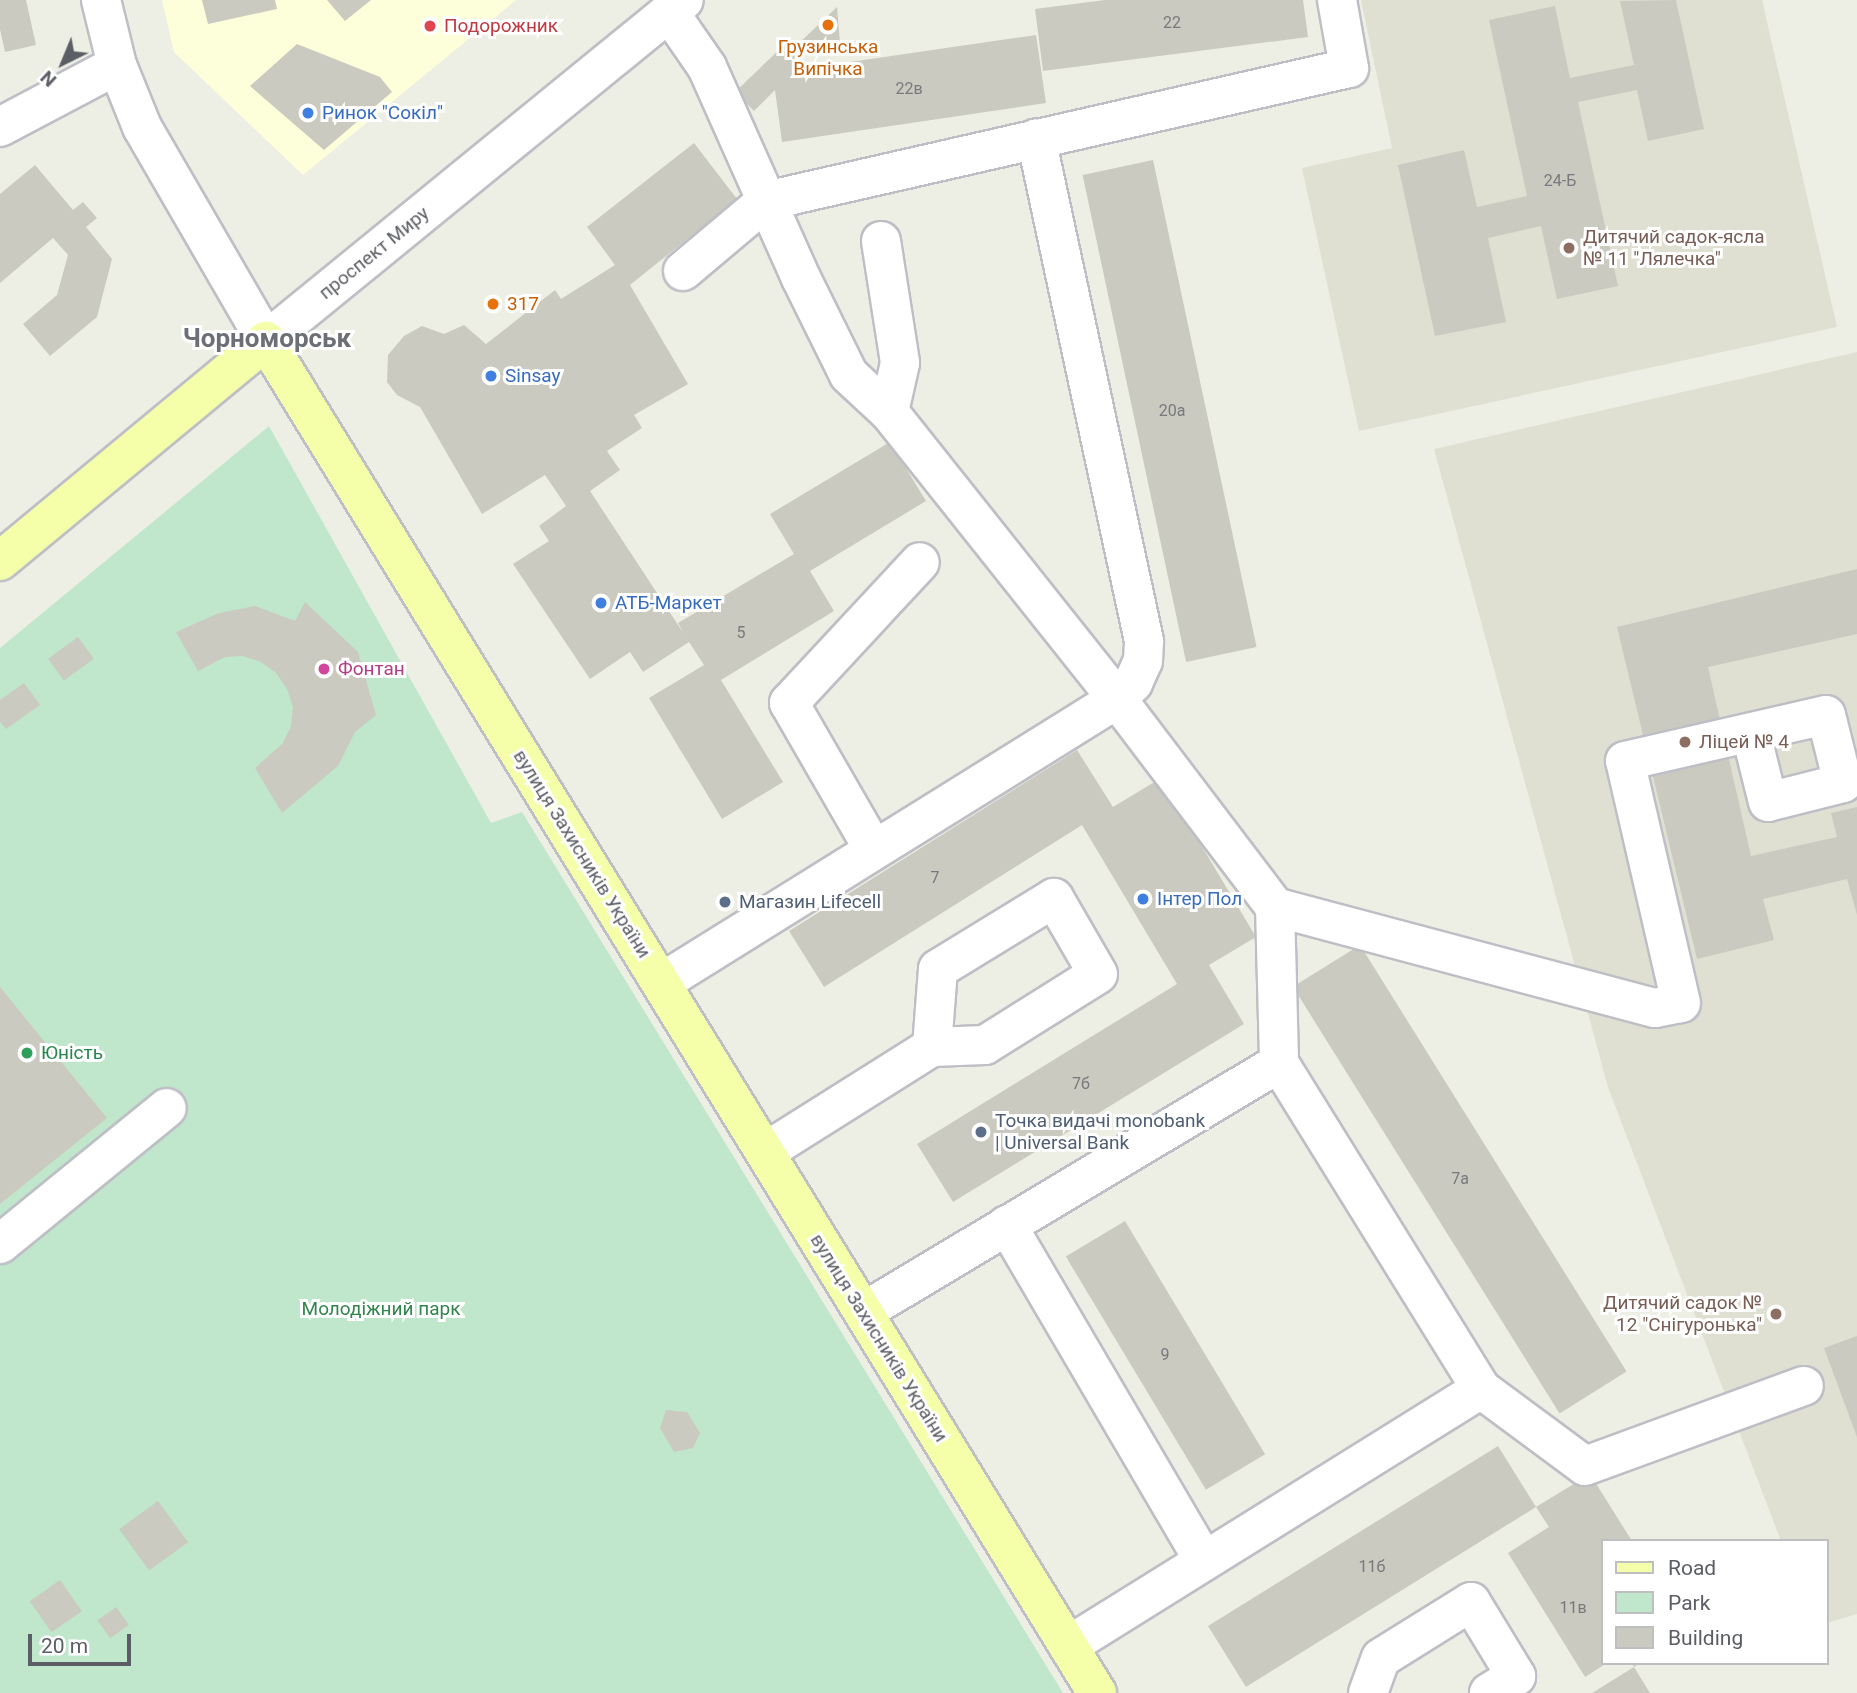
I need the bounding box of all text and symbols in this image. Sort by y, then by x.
house number: 22 [1163,13,1181,33]
place label: Подорожник [444,15,558,37]
marker: Грузинська Випічка [820,17,836,33]
marker: Подорожник [422,18,438,34]
north arrow [28,28,98,98]
place label: Грузинська Випічка [778,36,878,80]
text: N [36,66,61,92]
house number: 22в [895,79,923,99]
place label: Ринок "Сокіл" [322,102,443,124]
marker: Ринок "Сокіл" [300,105,316,121]
house number: 24-Б [1544,171,1576,191]
street label: проспект Миру [314,202,434,304]
place label: Дитячий садок-ясла № 11 "Лялечка" [1583,226,1765,270]
marker: Дитячий садок-ясла № 11 "Лялечка" [1561,240,1577,256]
place label: 317 [507,293,539,315]
marker: 317 [485,296,501,312]
district label: Чорноморськ [183,323,351,355]
place label: Sinsay [505,365,560,387]
marker: Sinsay [483,368,499,384]
house number: 20а [1159,401,1185,421]
place label: АТБ-Маркет [615,592,722,614]
marker: АТБ-Маркет [593,595,609,611]
house number: 5 [737,623,745,643]
place label: Фонтан [338,658,405,680]
marker: Фонтан [316,661,332,677]
place label: Ліцей № 4 [1699,731,1789,753]
marker: Ліцей № 4 [1677,734,1693,750]
street label: вулиця Захисників України [508,746,656,962]
house number: 7 [931,868,939,888]
place label: Інтер Пол [1157,888,1242,910]
place label: Магазин Lifecell [739,891,881,913]
marker: Інтер Пол [1135,891,1151,907]
marker: Магазин Lifecell [717,894,733,910]
place label: Юність [41,1042,103,1064]
marker: Юність [19,1045,35,1061]
house number: 7б [1072,1074,1090,1094]
place label: Точка видачі monobank | Universal Bank [995,1110,1205,1154]
marker: Точка видачі monobank | Universal Bank [973,1124,989,1140]
house number: 7а [1451,1169,1469,1189]
street label: вулиця Захисників України [805,1230,953,1446]
place label: Дитячий садок № 12 "Снігуронька" [1603,1292,1762,1336]
park label: Молодіжний парк [302,1298,460,1320]
marker: Дитячий садок № 12 "Снігуронька" [1768,1306,1784,1322]
house number: 9 [1161,1345,1169,1365]
legend [1602,1539,1829,1665]
text: Road [1668,1556,1716,1580]
house number: 11б [1359,1557,1385,1577]
text: Park [1668,1591,1710,1615]
house number: 11в [1559,1598,1587,1618]
scale bar [32,1620,135,1664]
text: Building [1668,1626,1743,1650]
text: 20 m [41,1634,88,1658]

